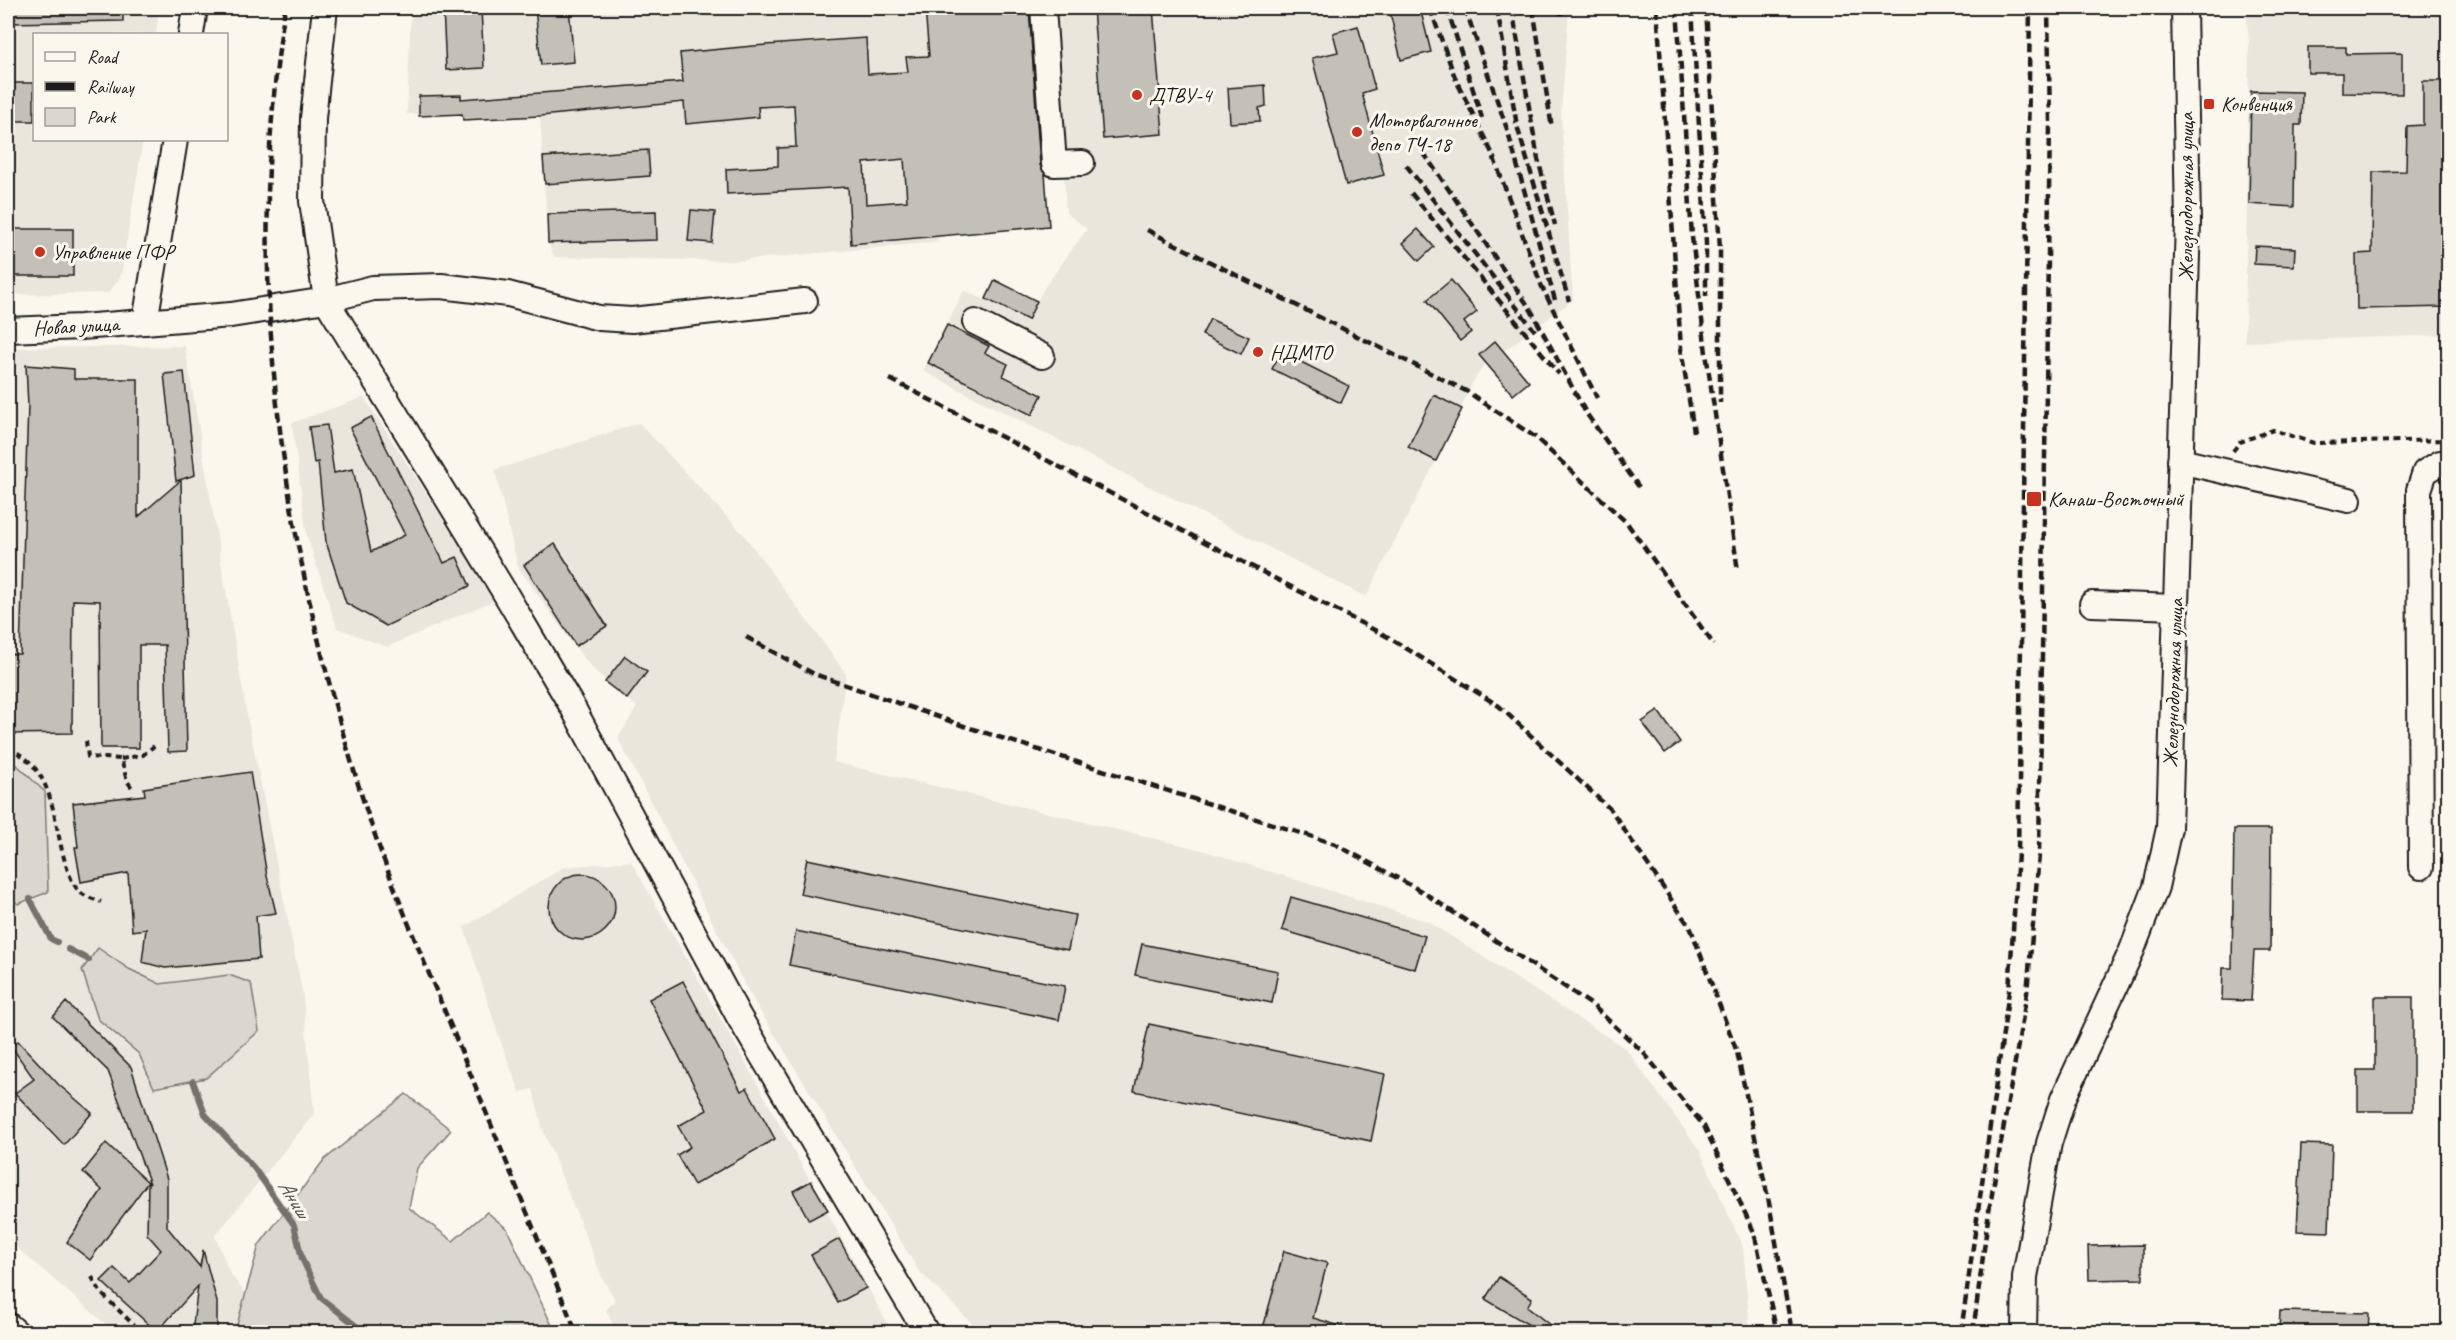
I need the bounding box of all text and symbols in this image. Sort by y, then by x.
legend [33,33,228,141]
text: Road [87,46,120,68]
text: Railway [87,76,135,98]
place label: ДТВУ-4 [1149,82,1214,108]
marker: ДТВУ-4 [1130,88,1144,102]
place label: Конвенция [2221,91,2293,117]
marker: Конвенция [2202,97,2216,111]
text: Park [87,106,117,128]
place label: Моторвагонное депо ТЧ-18 [1369,107,1478,157]
street label: Железнодорожная улица [2173,111,2199,281]
marker: Моторвагонное депо ТЧ-18 [1350,125,1364,139]
place label: Управление ПФР [52,239,177,265]
marker: Управление ПФР [33,245,47,259]
street label: Новая улица [32,311,122,341]
place label: НДМТО [1270,339,1334,365]
marker: НДМТО [1251,345,1265,359]
place label: Канаш-Восточный [2048,486,2185,512]
marker: Канаш-Восточный [2025,490,2043,508]
street label: Железнодорожная улица [2157,596,2189,768]
water label: Аниш [272,1174,318,1226]

